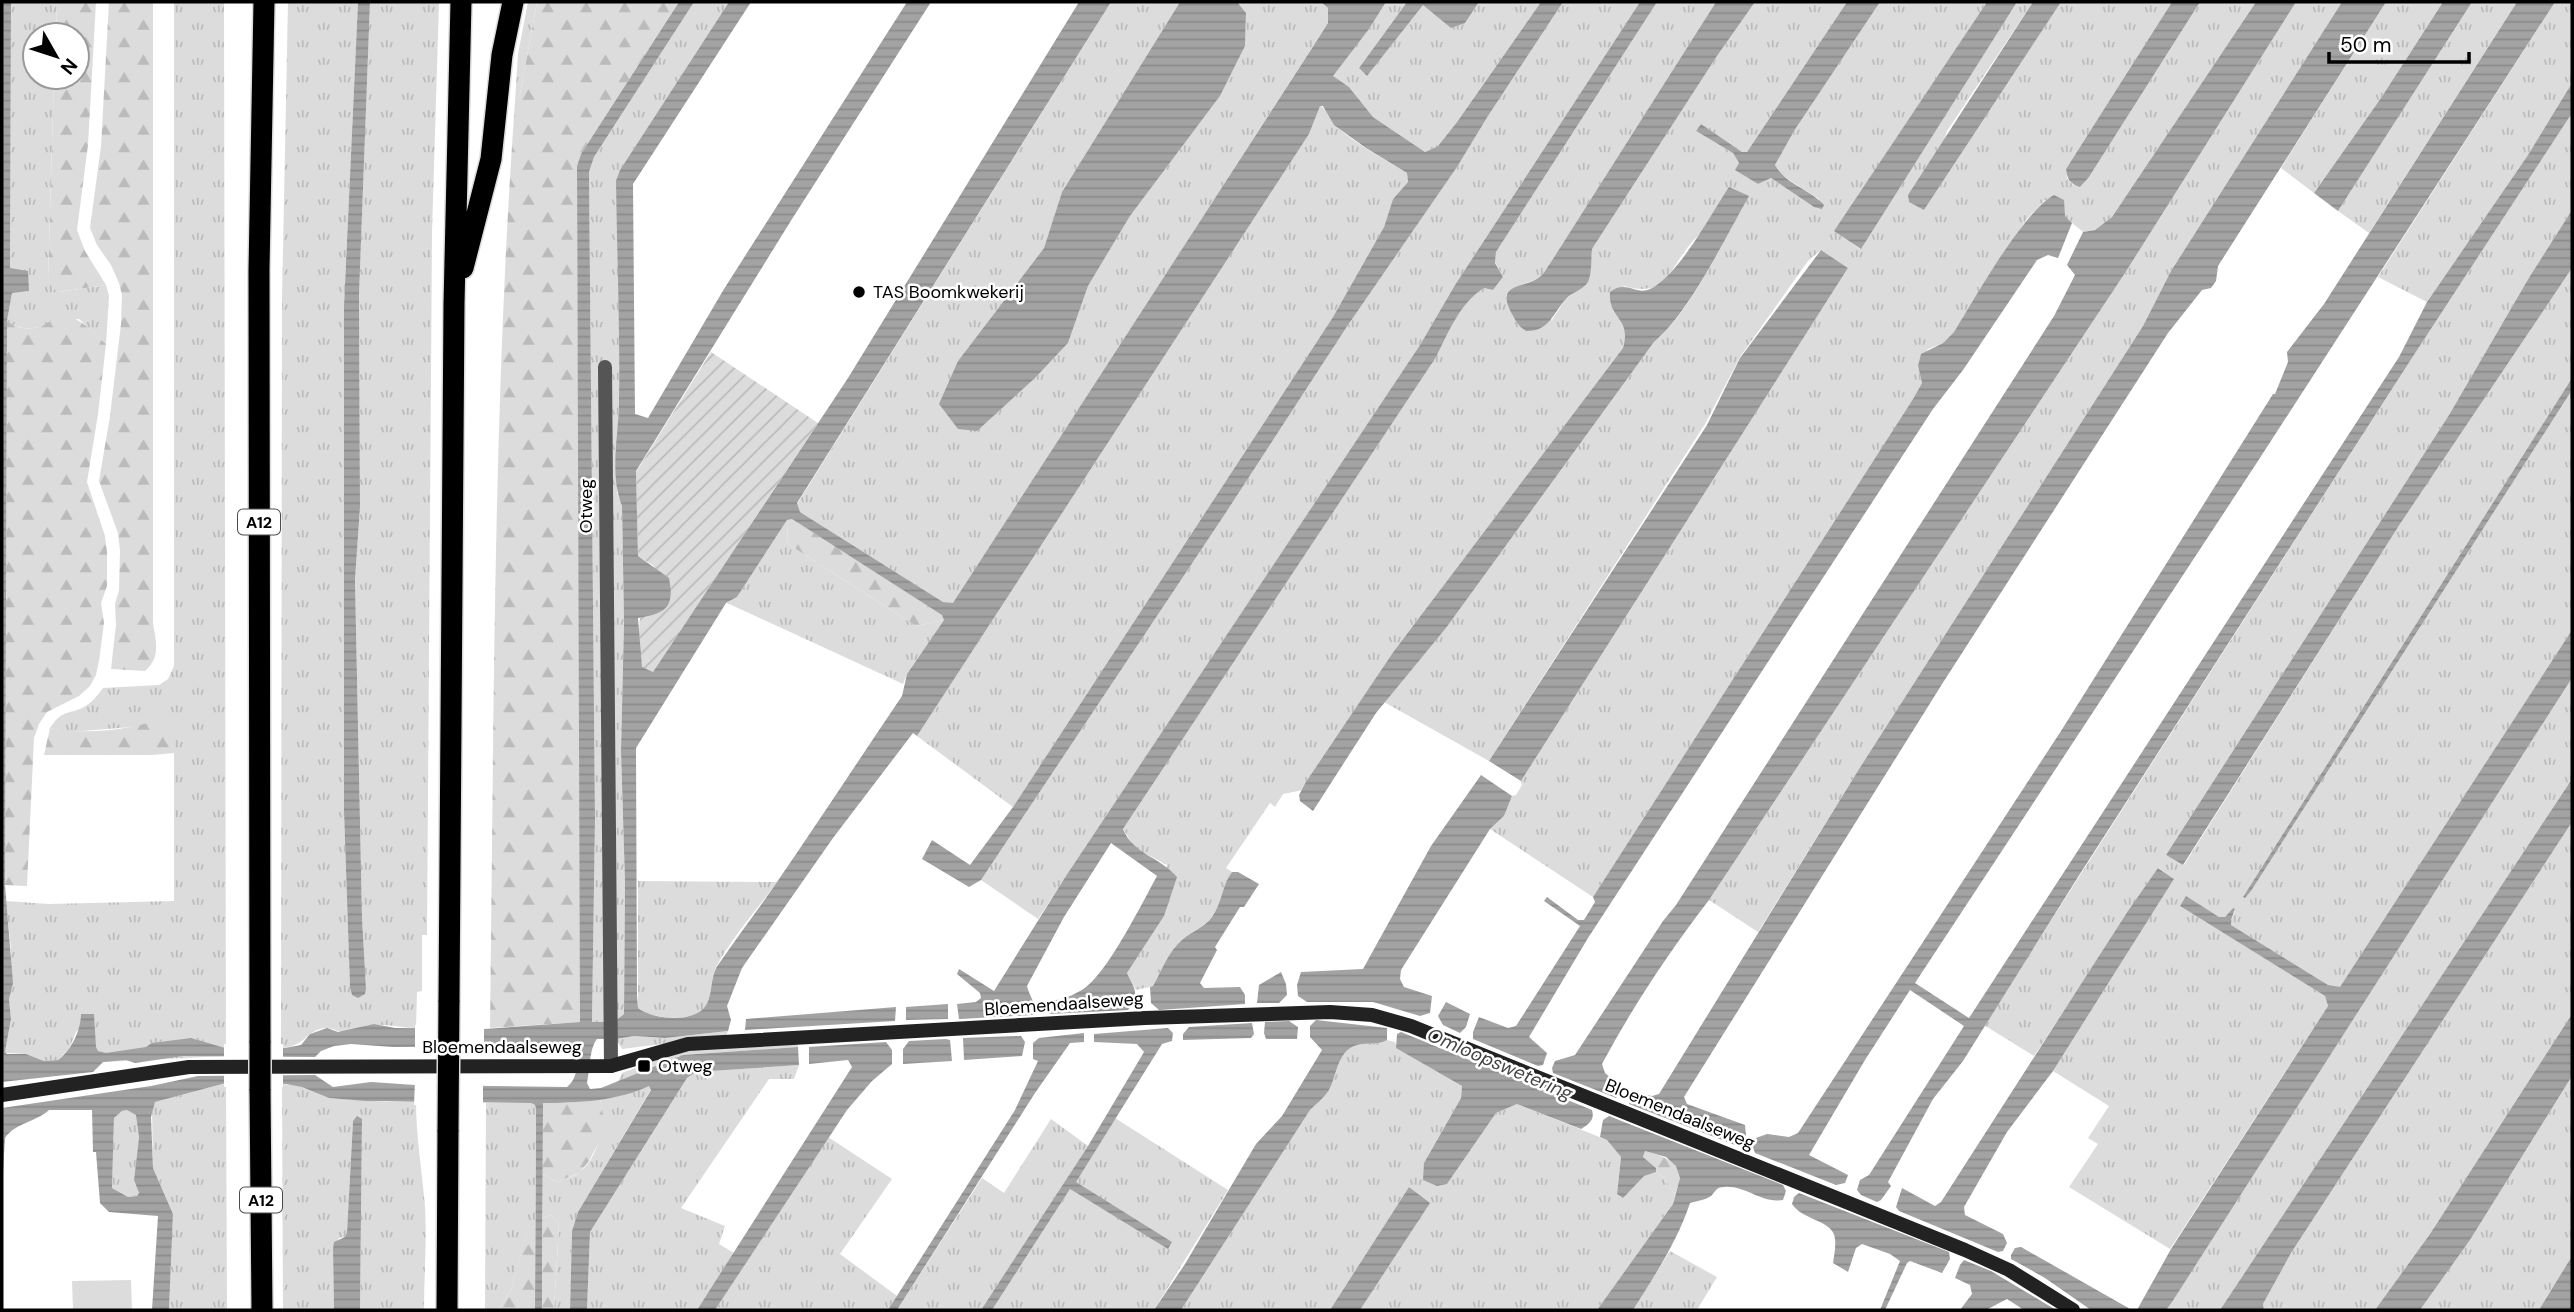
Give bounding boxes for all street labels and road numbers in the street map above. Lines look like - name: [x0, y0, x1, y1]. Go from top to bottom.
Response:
- street label: Otweg: [574, 479, 598, 533]
- road number: A12: [238, 509, 280, 534]
- street label: Bloemendaalseweg: [983, 986, 1145, 1022]
- street label: Bloemendaalseweg: [422, 1035, 582, 1059]
- street label: Bloemendaalseweg: [1601, 1073, 1759, 1155]
- road number: A12: [240, 1188, 282, 1212]

